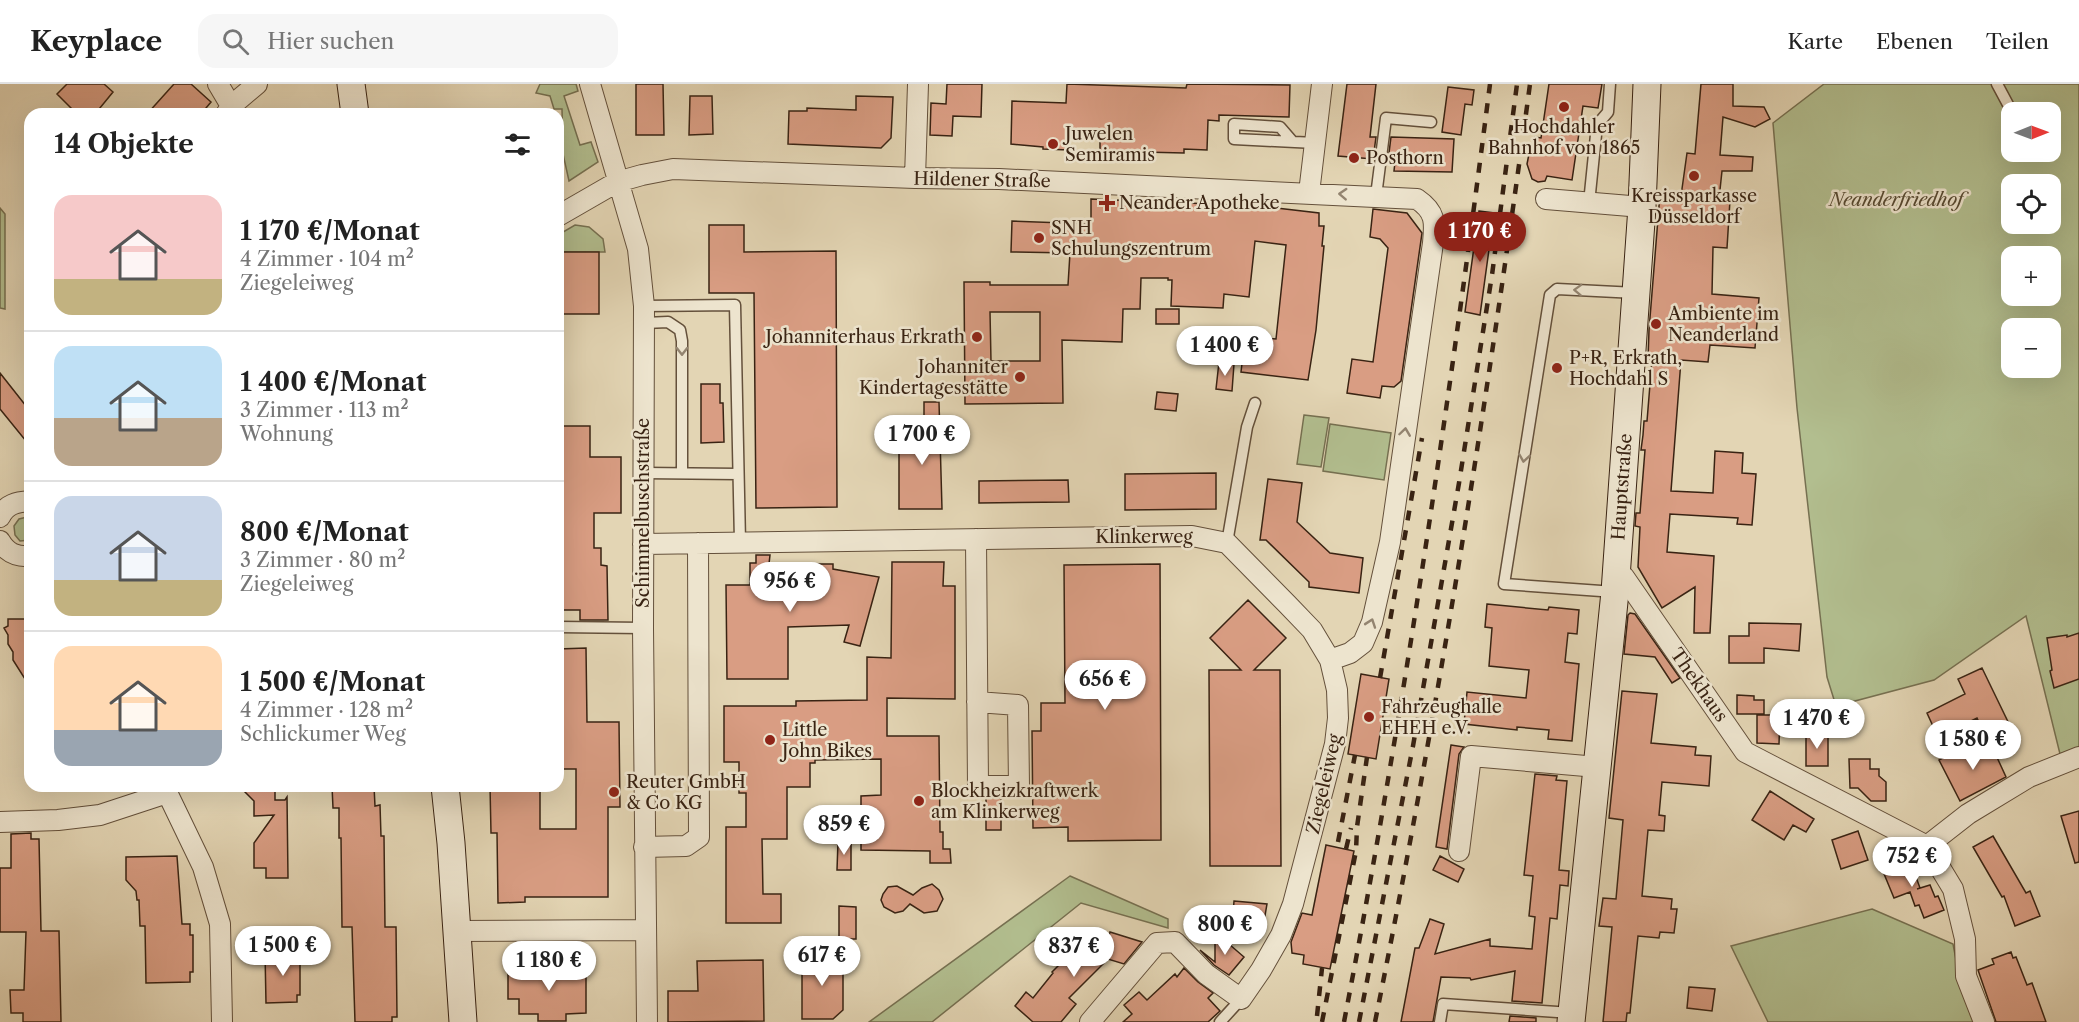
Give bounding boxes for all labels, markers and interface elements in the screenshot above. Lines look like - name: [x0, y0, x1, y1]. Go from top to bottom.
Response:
- search box: [198, 14, 618, 68]
- text: Keyplace: [30, 24, 162, 58]
- icon: search: [219, 25, 252, 58]
- text: Hier suchen: [267, 28, 394, 55]
- text: Karte: [1788, 29, 1843, 54]
- text: Ebenen: [1876, 29, 1953, 54]
- text: Teilen: [1986, 29, 2049, 54]
- marker: Hochdahler Bahnhof von 1865: [1557, 100, 1571, 114]
- north arrow: [2001, 102, 2061, 162]
- map controls: [2001, 102, 2061, 378]
- place label: Hochdahler Bahnhof von 1865: [1488, 116, 1640, 159]
- place label: Juwelen Semiramis: [1062, 123, 1155, 166]
- text: 14 Objekte: [54, 128, 194, 160]
- icon: filters: [501, 128, 534, 161]
- marker: Juwelen Semiramis: [1046, 137, 1060, 151]
- place label: Posthorn: [1366, 147, 1444, 169]
- marker: Posthorn: [1347, 151, 1361, 165]
- street label: Hildener Straße: [913, 168, 1051, 192]
- marker: Kreissparkasse Düsseldorf: [1687, 169, 1701, 183]
- button: locate: [2001, 174, 2061, 234]
- place label: Kreissparkasse Düsseldorf: [1631, 185, 1757, 228]
- one-way arrow: [1338, 188, 1347, 201]
- park label: Neanderfriedhof: [1827, 189, 1969, 211]
- place label: Neander Apotheke: [1119, 192, 1280, 214]
- marker: Neander Apotheke: [1100, 196, 1114, 210]
- pin: 1 170 €: [1425, 212, 1535, 263]
- text: 1 170 €/Monat: [240, 215, 420, 247]
- place label: SNH Schulungszentrum: [1051, 217, 1211, 260]
- icon: home: [102, 219, 174, 291]
- text: 1 170 €: [1448, 219, 1512, 243]
- marker: SNH Schulungszentrum: [1032, 231, 1046, 245]
- button: +: [2001, 246, 2061, 306]
- text: 4 Zimmer · 104 m²: [240, 247, 414, 271]
- text: Ziegeleiweg: [240, 271, 353, 295]
- one-way arrow: [1573, 284, 1582, 297]
- place label: Ambiente im Neanderland: [1667, 303, 1780, 346]
- marker: Ambiente im Neanderland: [1649, 317, 1663, 331]
- button: −: [2001, 318, 2061, 378]
- place label: Johanniterhaus Erkrath: [763, 326, 965, 348]
- pin: 1 400 €: [1170, 326, 1280, 377]
- marker: Johanniterhaus Erkrath: [970, 330, 984, 344]
- text: 1 400 €: [1190, 333, 1260, 357]
- one-way arrow: [676, 346, 688, 355]
- place label: P+R, Erkrath, Hochdahl S: [1569, 347, 1682, 390]
- place label: Johanniter Kindertagesstätte: [859, 356, 1008, 399]
- marker: P+R, Erkrath, Hochdahl S: [1550, 361, 1564, 375]
- text: 1 400 €/Monat: [240, 366, 426, 398]
- icon: home: [102, 370, 174, 442]
- marker: Johanniter Kindertagesstätte: [1013, 370, 1027, 384]
- text: 3 Zimmer · 113 m²: [240, 398, 409, 422]
- pin: 1 700 €: [867, 415, 977, 466]
- street label: Schimmelbuschstraße: [632, 418, 654, 608]
- text: Wohnung: [240, 422, 333, 446]
- text: 1 700 €: [888, 422, 956, 446]
- one-way arrow: [1399, 427, 1411, 436]
- street label: Hauptstraße: [1607, 433, 1637, 541]
- one-way arrow: [1518, 453, 1531, 463]
- text: 800 €/Monat: [240, 516, 409, 548]
- icon: home: [102, 520, 174, 592]
- street label: Klinkerweg: [1095, 526, 1193, 548]
- text: 3 Zimmer · 80 m²: [240, 548, 405, 572]
- pin: 956 €: [748, 562, 832, 613]
- text: 956 €: [764, 569, 816, 593]
- text: Ziegeleiweg: [240, 572, 353, 596]
- one-way arrow: [1363, 618, 1376, 629]
- street label: Thekhaus: [1666, 644, 1732, 726]
- pin: 656 €: [1063, 660, 1147, 711]
- text: 1 500 €/Monat: [240, 666, 425, 698]
- text: 656 €: [1079, 667, 1131, 691]
- icon: home: [102, 670, 174, 742]
- place label: Fahrzeughalle EHEH e.V.: [1381, 696, 1502, 739]
- text: 4 Zimmer · 128 m²: [240, 698, 413, 722]
- pin: 1 470 €: [1762, 699, 1872, 750]
- text: 1 470 €: [1784, 706, 1850, 730]
- marker: Fahrzeughalle EHEH e.V.: [1362, 710, 1376, 724]
- place label: Little John Bikes: [779, 719, 872, 762]
- pin: 1 580 €: [1918, 720, 2028, 771]
- text: Schlickumer Weg: [240, 722, 406, 746]
- text: 1 580 €: [1939, 727, 2007, 751]
- street label: Ziegeleiweg: [1302, 731, 1346, 836]
- marker: Little John Bikes: [763, 733, 777, 747]
- place label: Reuter GmbH & Co KG: [626, 771, 746, 814]
- place label: Blockheizkraftwerk am Klinkerweg: [931, 780, 1100, 823]
- marker: Reuter GmbH & Co KG: [607, 785, 621, 799]
- marker: Blockheizkraftwerk am Klinkerweg: [912, 794, 926, 808]
- pin: 859 €: [802, 805, 886, 856]
- text: 859 €: [817, 812, 871, 836]
- pin: 752 €: [1870, 837, 1954, 888]
- text: 752 €: [1887, 844, 1937, 868]
- pin: 800 €: [1183, 905, 1267, 956]
- text: 800 €: [1197, 912, 1253, 936]
- pin: 1 500 €: [228, 926, 338, 977]
- pin: 837 €: [1032, 927, 1116, 978]
- text: 1 500 €: [249, 933, 317, 957]
- text: 837 €: [1048, 934, 1100, 958]
- pin: 617 €: [780, 936, 864, 987]
- pin: 1 180 €: [494, 941, 604, 992]
- text: 617 €: [797, 943, 847, 967]
- text: 1 180 €: [516, 948, 582, 972]

